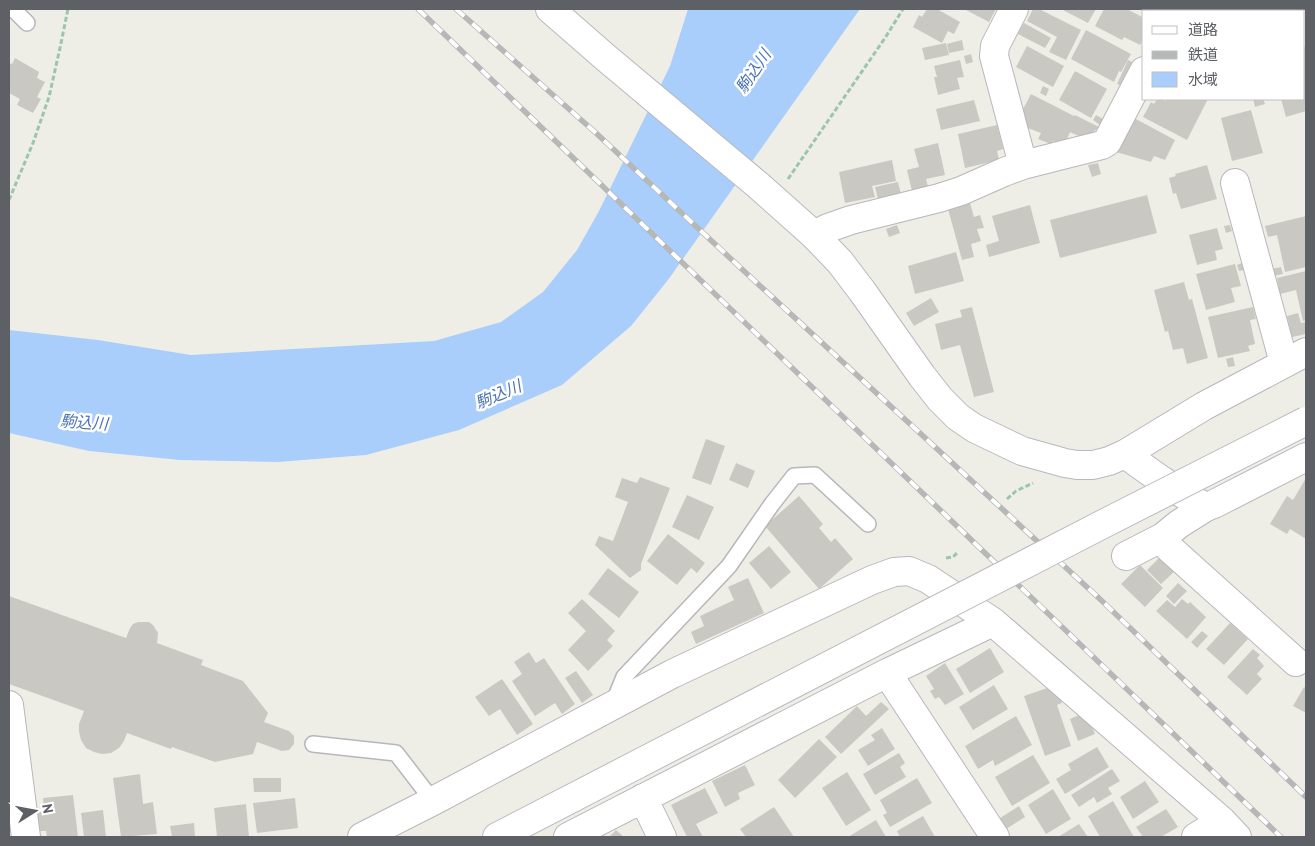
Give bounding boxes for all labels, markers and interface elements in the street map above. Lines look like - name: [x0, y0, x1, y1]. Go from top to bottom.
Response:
- legend: [1142, 10, 1305, 100]
- text: 道路: [1188, 20, 1218, 39]
- water label: 駒込川: [731, 44, 776, 96]
- text: 鉄道: [1188, 45, 1218, 64]
- text: 水域: [1188, 70, 1218, 89]
- water label: 駒込川: [472, 375, 526, 413]
- water label: 駒込川: [59, 410, 111, 434]
- north arrow: [10, 786, 60, 836]
- text: N: [38, 802, 57, 815]

